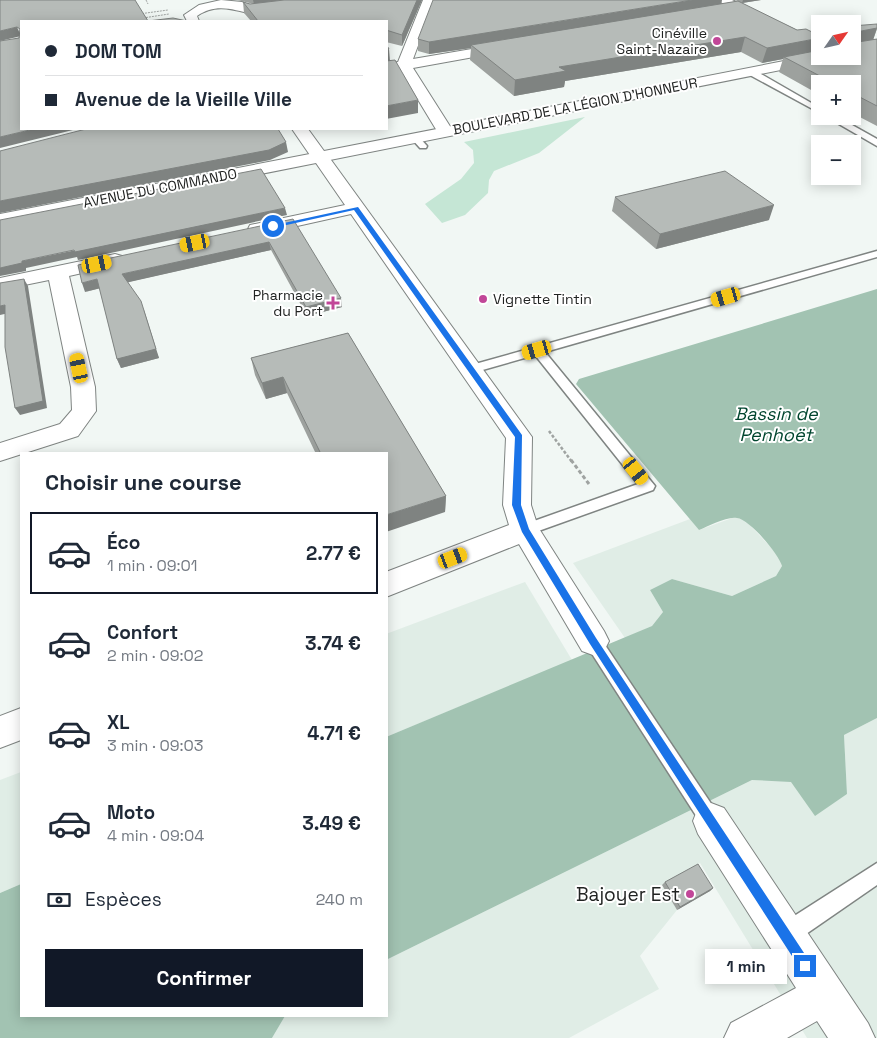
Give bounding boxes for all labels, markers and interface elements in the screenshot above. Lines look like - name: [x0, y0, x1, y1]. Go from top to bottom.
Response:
- north arrow: [811, 15, 861, 65]
- map controls: [811, 15, 861, 185]
- place label: Cinéville Saint-Nazaire: [617, 24, 707, 58]
- marker: Cinéville Saint-Nazaire: [711, 35, 723, 47]
- text: DOM TOM: [75, 39, 162, 64]
- street label: BOULEVARD DE LA LÉGION D'HONNEUR: [451, 73, 699, 139]
- button: +: [811, 75, 861, 125]
- text: Avenue de la Vieille Ville: [75, 87, 292, 112]
- button: −: [811, 135, 861, 185]
- street label: AVENUE DU COMMANDO: [82, 164, 238, 212]
- route start: [262, 215, 284, 237]
- car: [178, 233, 211, 253]
- car: [80, 254, 113, 274]
- place label: Pharmacie du Port: [253, 286, 323, 320]
- car: [709, 286, 742, 308]
- place label: Vignette Tintin: [493, 290, 592, 308]
- marker: Vignette Tintin: [477, 293, 489, 305]
- marker: Pharmacie du Port: [327, 297, 339, 309]
- car: [520, 339, 553, 361]
- car: [68, 352, 89, 384]
- water label: Bassin de Penhoët: [734, 402, 819, 446]
- car: [620, 455, 651, 487]
- text: Choisir une course: [45, 468, 242, 496]
- text: Éco: [107, 530, 140, 555]
- icon: car: [47, 531, 92, 576]
- text: 2.77 €: [306, 541, 361, 566]
- car: [436, 546, 469, 570]
- text: 1 min · 09:01: [107, 555, 198, 576]
- text: Confort: [107, 620, 178, 645]
- icon: car: [47, 621, 92, 666]
- text: 3.74 €: [305, 631, 361, 656]
- text: 2 min · 09:02: [107, 645, 203, 666]
- text: XL: [107, 710, 130, 735]
- icon: car: [47, 711, 92, 756]
- text: 4.71 €: [307, 721, 361, 746]
- text: 3 min · 09:03: [107, 735, 204, 756]
- text: Moto: [107, 800, 155, 825]
- icon: car: [47, 801, 92, 846]
- text: 3.49 €: [302, 811, 361, 836]
- text: 4 min · 09:04: [107, 825, 204, 846]
- place label: Bajoyer Est: [576, 882, 680, 907]
- icon: cash: [45, 886, 73, 914]
- text: Espèces: [85, 887, 162, 912]
- marker: Bajoyer Est: [684, 888, 696, 900]
- text: 240 m: [316, 889, 363, 910]
- callout: 1 min: [705, 948, 788, 984]
- button: Confirmer: [45, 949, 363, 1007]
- route end: [794, 955, 816, 977]
- text: 1 min: [726, 956, 766, 977]

